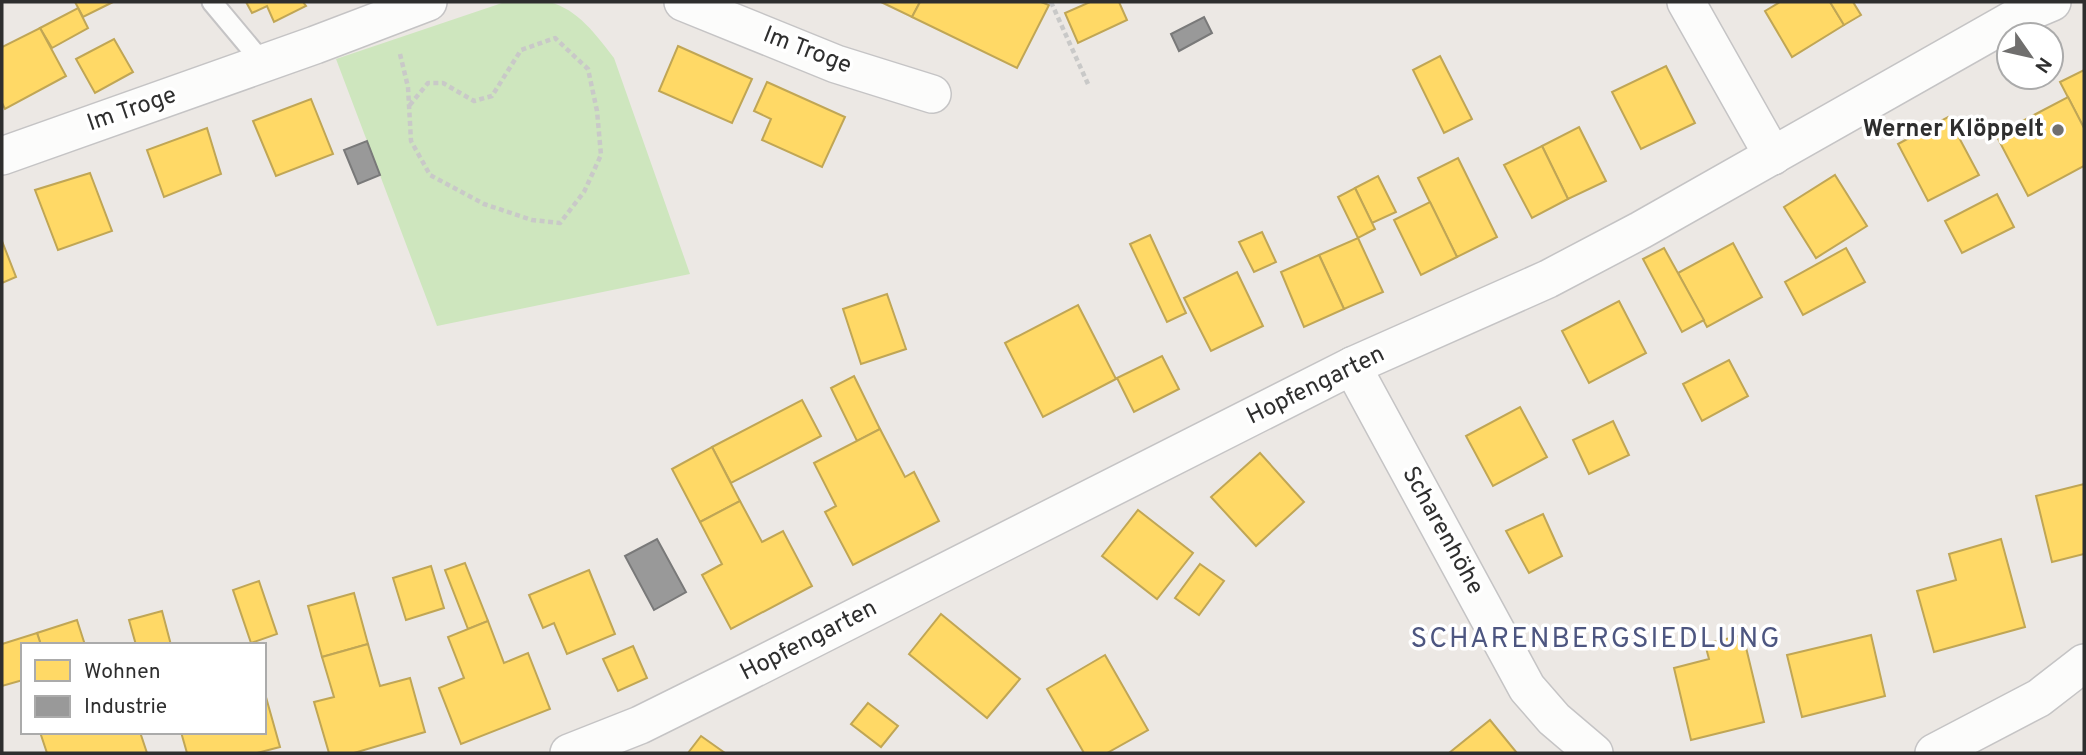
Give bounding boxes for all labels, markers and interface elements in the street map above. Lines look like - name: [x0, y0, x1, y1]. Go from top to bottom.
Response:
- street label: Im Troge: [758, 20, 856, 82]
- north arrow: [1995, 21, 2065, 91]
- text: N: [2029, 52, 2056, 77]
- street label: Im Troge: [83, 81, 181, 139]
- place label: Werner Klöppelt: [1863, 115, 2044, 145]
- marker: Werner Klöppelt: [2050, 122, 2066, 138]
- street label: Hopfengarten: [1242, 340, 1390, 432]
- street label: Scharenhöhe: [1394, 462, 1490, 600]
- street label: Hopfengarten: [735, 594, 883, 688]
- district label: SCHARENBERGSIEDLUNG: [1410, 622, 1782, 658]
- legend: [21, 643, 266, 734]
- text: Wohnen: [84, 659, 161, 686]
- text: Industrie: [84, 694, 167, 721]

